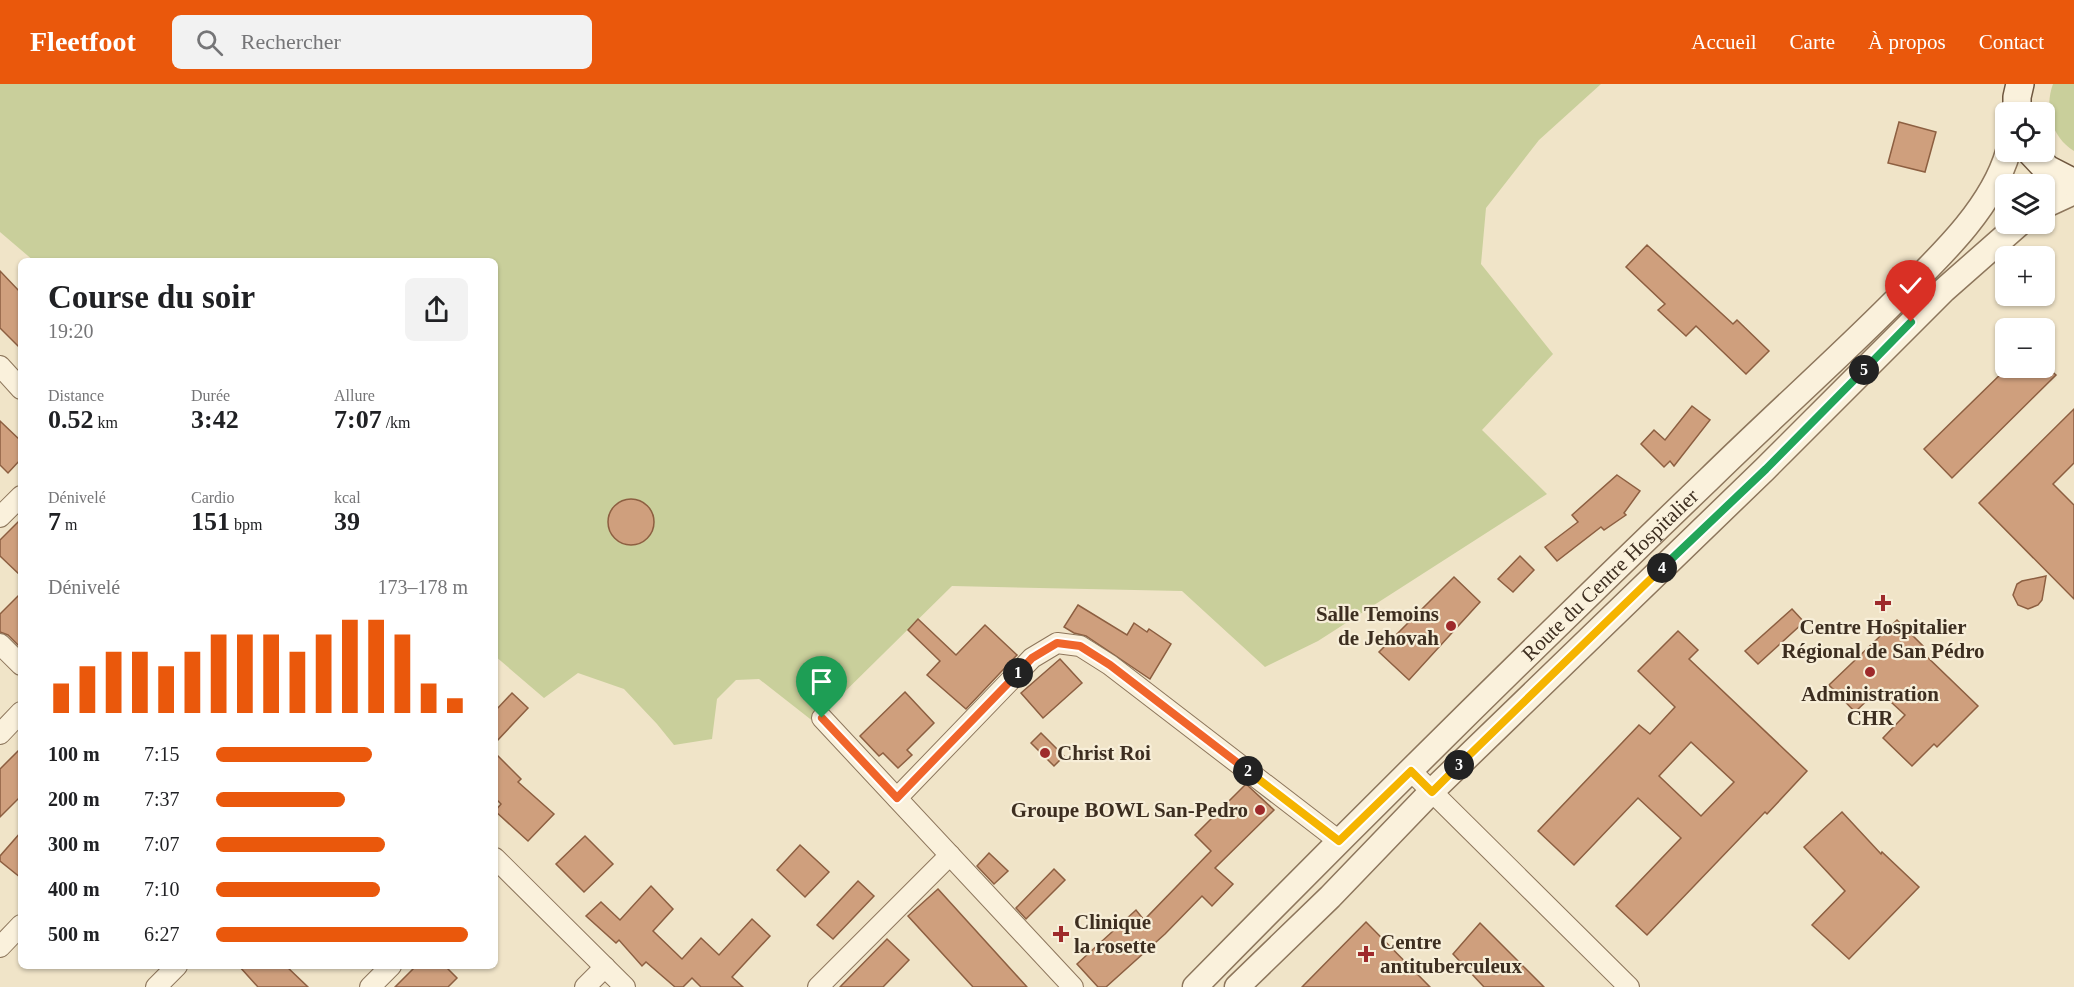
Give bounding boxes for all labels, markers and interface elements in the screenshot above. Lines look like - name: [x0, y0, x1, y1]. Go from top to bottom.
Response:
- search box: [172, 15, 592, 69]
- text: Fleetfoot: [30, 26, 136, 57]
- icon: search: [193, 26, 226, 59]
- text: Rechercher: [241, 29, 341, 54]
- text: Accueil: [1691, 30, 1757, 54]
- text: Carte: [1790, 30, 1835, 54]
- text: À propos: [1868, 30, 1946, 54]
- text: Contact: [1979, 30, 2044, 54]
- map controls: [1995, 102, 2055, 378]
- button: locate: [1995, 102, 2055, 162]
- button: layers: [1995, 174, 2055, 234]
- button: +: [1995, 246, 2055, 306]
- pin: [1885, 260, 1936, 322]
- icon: check: [1894, 269, 1927, 302]
- button: share: [405, 278, 468, 341]
- text: Course du soir: [48, 279, 255, 315]
- button: −: [1995, 318, 2055, 378]
- text: 19:20: [48, 320, 94, 342]
- pin: 5: [1849, 355, 1879, 385]
- text: 5: [1860, 361, 1868, 378]
- text: Distance: [48, 387, 104, 404]
- text: Durée: [191, 387, 230, 404]
- text: Allure: [334, 387, 375, 404]
- text: 0.52: [48, 405, 94, 434]
- text: 3:42: [191, 405, 239, 434]
- text: 7:07: [334, 405, 382, 434]
- text: km: [94, 414, 118, 431]
- text: /km: [382, 414, 411, 431]
- street label: Route du Centre Hospitalier: [1517, 484, 1703, 666]
- text: Dénivelé: [48, 489, 106, 506]
- text: Cardio: [191, 489, 235, 506]
- text: kcal: [334, 489, 361, 506]
- text: 7: [48, 507, 61, 536]
- text: 151: [191, 507, 230, 536]
- text: 39: [334, 507, 360, 536]
- text: m: [61, 516, 77, 533]
- text: bpm: [230, 516, 262, 533]
- pin: 4: [1647, 553, 1677, 583]
- text: 4: [1658, 559, 1666, 576]
- text: Dénivelé: [48, 576, 120, 598]
- text: 173–178 m: [377, 576, 468, 598]
- marker: Centre Hospitalier Régional de San Pédro: [1874, 594, 1892, 612]
- place label: Salle Temoins de Jehovah: [1316, 602, 1439, 650]
- place label: Centre Hospitalier Régional de San Pédro: [1781, 615, 1985, 663]
- marker: Salle Temoins de Jehovah: [1444, 619, 1458, 633]
- pin: [796, 656, 847, 718]
- pin: 1: [1003, 658, 1033, 688]
- text: 1: [1014, 664, 1022, 681]
- icon: arrive: [805, 665, 838, 698]
- marker: Administration CHR: [1863, 665, 1877, 679]
- place label: Administration CHR: [1801, 682, 1939, 730]
- place label: Christ Roi: [1057, 741, 1151, 765]
- text: 100 m: [48, 743, 100, 765]
- text: 7:15: [144, 743, 180, 765]
- marker: Christ Roi: [1038, 746, 1052, 760]
- pin: 3: [1444, 750, 1474, 780]
- pin: 2: [1233, 756, 1263, 786]
- text: 3: [1455, 756, 1463, 773]
- text: 2: [1244, 762, 1252, 779]
- text: 200 m: [48, 788, 100, 810]
- text: 7:37: [144, 788, 180, 810]
- place label: Groupe BOWL San-Pedro: [1011, 798, 1248, 822]
- marker: Groupe BOWL San-Pedro: [1253, 803, 1267, 817]
- text: 300 m: [48, 833, 100, 855]
- text: 7:07: [144, 833, 180, 855]
- text: 400 m: [48, 878, 100, 900]
- text: 7:10: [144, 878, 180, 900]
- place label: Clinique la rosette: [1074, 910, 1156, 958]
- text: 500 m: [48, 923, 100, 945]
- text: 6:27: [144, 923, 180, 945]
- marker: Clinique la rosette: [1052, 925, 1070, 943]
- place label: Centre antituberculeux: [1380, 930, 1522, 978]
- marker: Centre antituberculeux: [1357, 945, 1375, 963]

